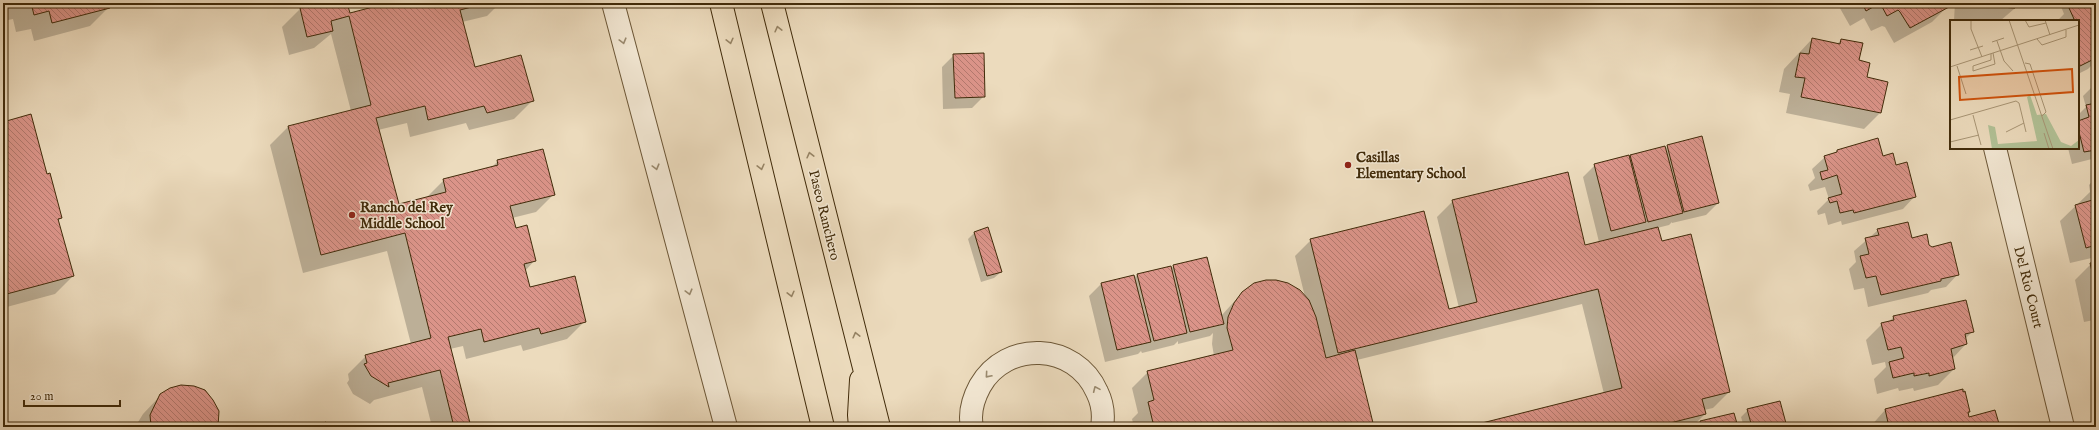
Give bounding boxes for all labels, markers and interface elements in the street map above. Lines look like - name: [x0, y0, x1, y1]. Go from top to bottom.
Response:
- inset map: [1950, 20, 2079, 149]
- one-way arrow: [774, 25, 783, 32]
- one-way arrow: [618, 37, 627, 44]
- one-way arrow: [726, 38, 734, 44]
- place label: Casillas Elementary School: [1356, 149, 1467, 183]
- one-way arrow: [806, 151, 815, 158]
- marker: Casillas Elementary School: [1343, 160, 1353, 170]
- one-way arrow: [651, 163, 660, 170]
- one-way arrow: [756, 164, 764, 170]
- street label: Paseo Ranchero: [804, 168, 844, 263]
- place label: Rancho del Rey Middle School: [360, 199, 454, 233]
- marker: Rancho del Rey Middle School: [347, 210, 357, 220]
- street label: Del Rio Court: [2009, 244, 2047, 330]
- one-way arrow: [684, 289, 693, 296]
- one-way arrow: [786, 290, 795, 297]
- one-way arrow: [852, 332, 861, 339]
- one-way arrow: [985, 371, 992, 378]
- scale bar: [24, 382, 120, 408]
- one-way arrow: [1093, 386, 1101, 394]
- text: 20 m: [30, 389, 53, 404]

